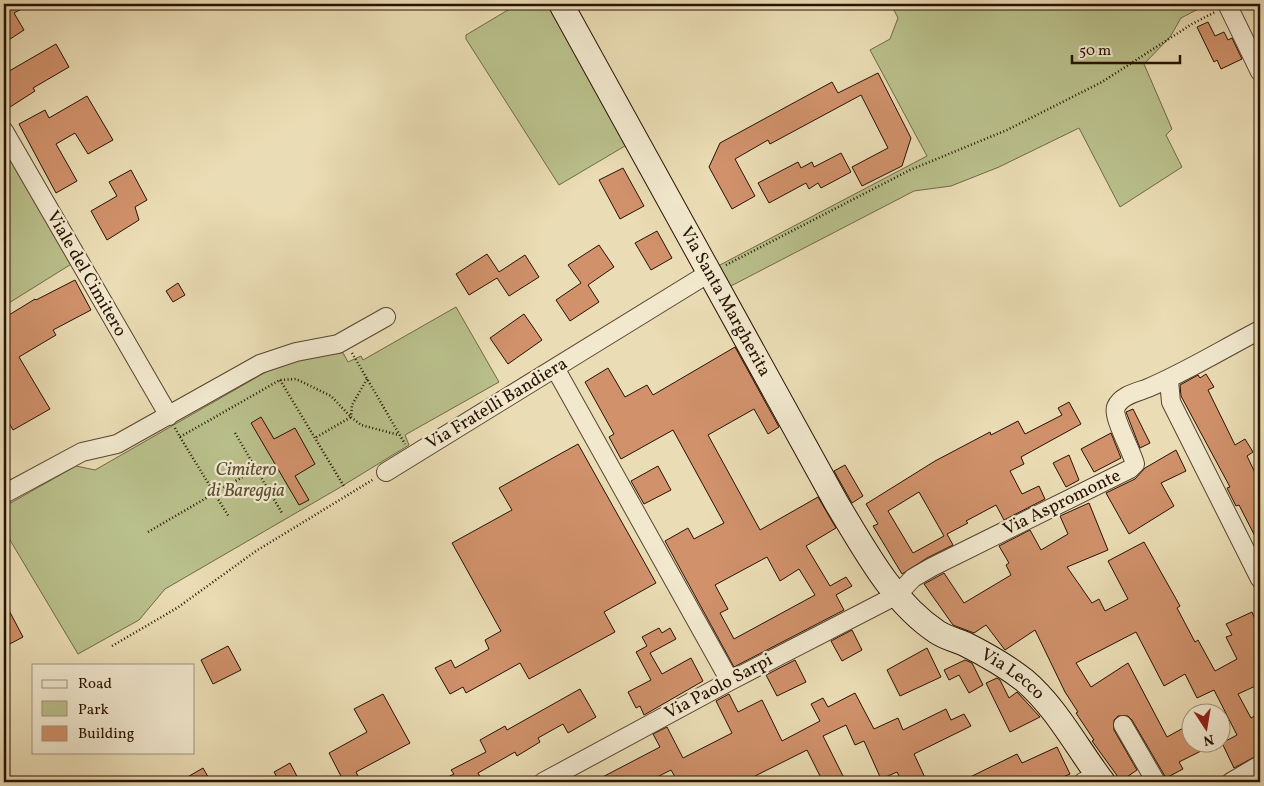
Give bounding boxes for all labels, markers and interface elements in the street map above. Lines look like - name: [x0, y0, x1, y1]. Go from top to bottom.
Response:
- scale bar: [1072, 32, 1179, 64]
- text: 50 m: [1079, 41, 1111, 62]
- street label: Viale del Cimitero: [40, 207, 132, 341]
- street label: Via Santa Margherita: [674, 222, 777, 381]
- street label: Via Fratelli Bandiera: [421, 352, 573, 456]
- park label: Cimitero di Bareggia: [207, 458, 285, 504]
- street label: Via Aspromonte: [999, 464, 1125, 542]
- street label: Via Lecco: [976, 642, 1050, 705]
- street label: Via Paolo Sarpi: [661, 648, 777, 726]
- legend: [32, 664, 195, 754]
- text: Road: [78, 674, 112, 695]
- text: Park: [78, 700, 109, 721]
- north arrow: [1182, 704, 1232, 754]
- text: Building: [78, 724, 135, 745]
- text: N: [1201, 729, 1215, 750]

